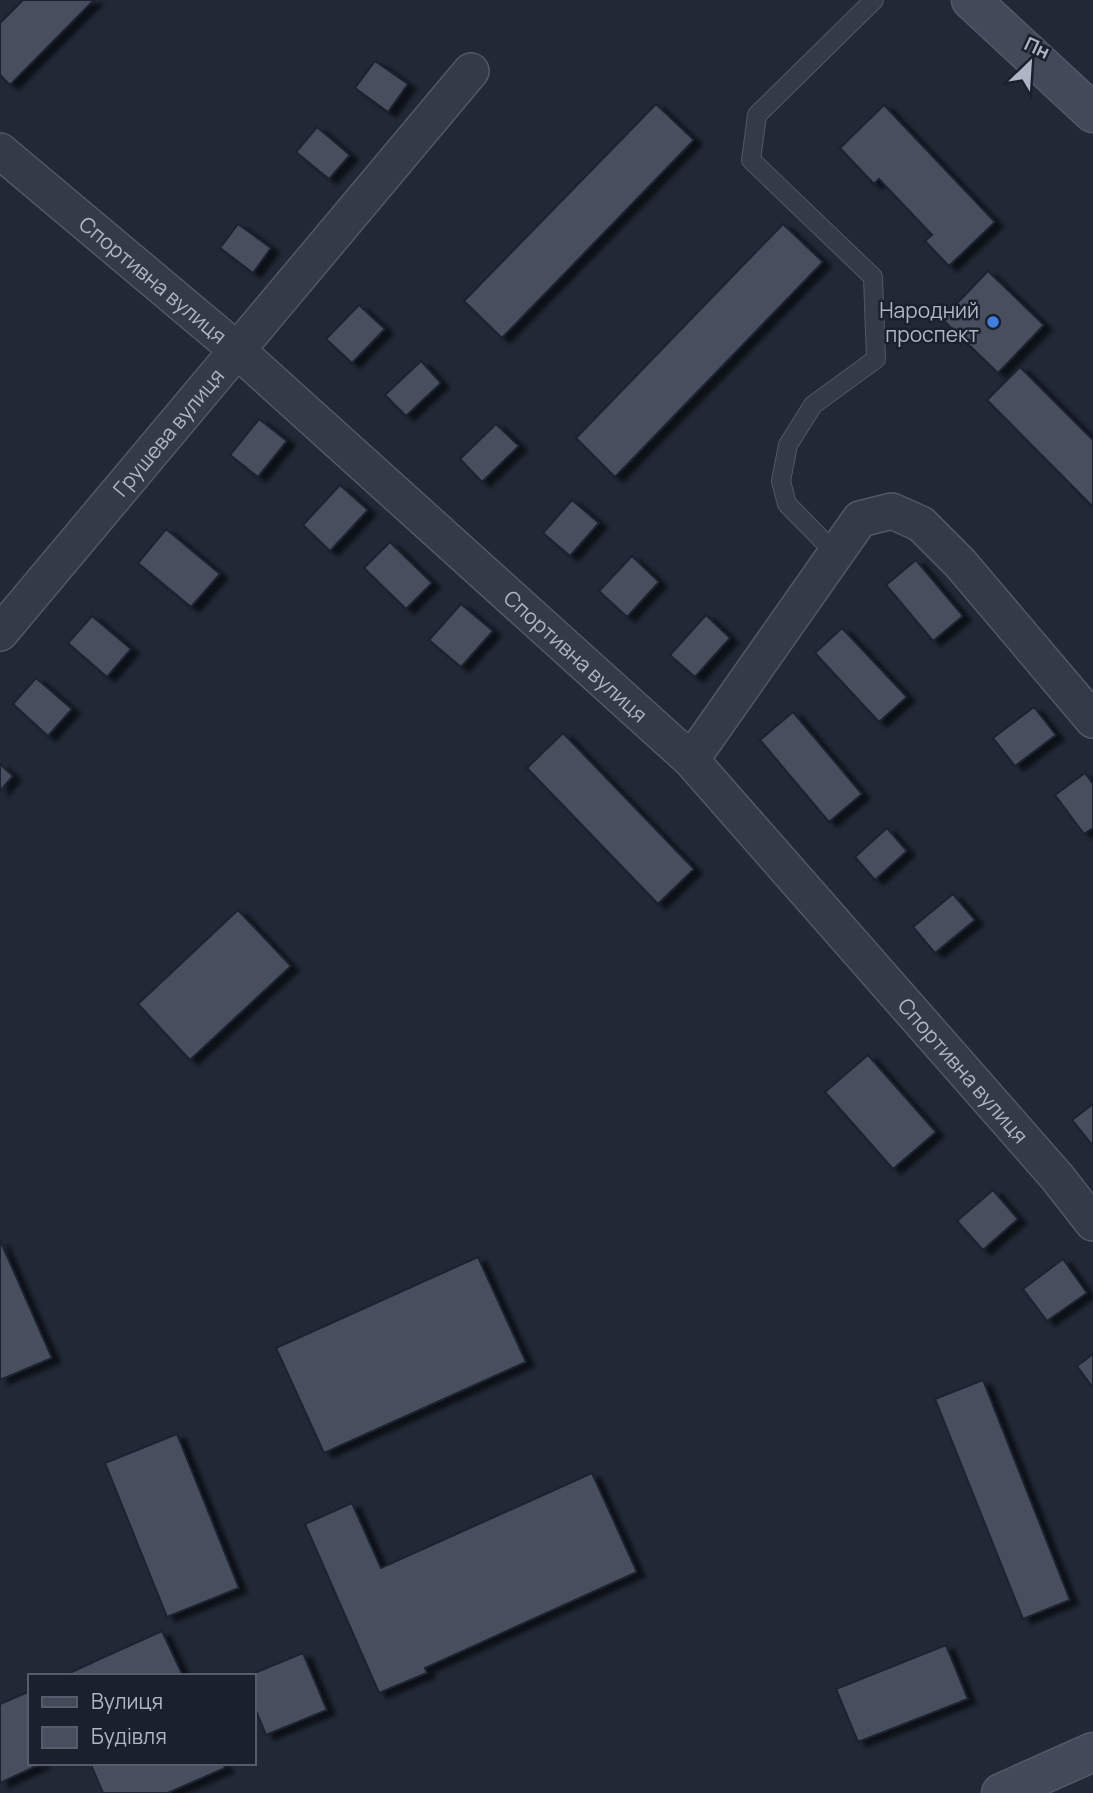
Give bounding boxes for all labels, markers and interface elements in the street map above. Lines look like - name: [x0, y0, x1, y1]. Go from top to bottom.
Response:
- north arrow: [995, 28, 1065, 98]
- text: Пн: [1020, 30, 1054, 65]
- street label: Спортивна вулиця: [74, 210, 233, 350]
- place label: Народний проспект: [879, 296, 979, 348]
- marker: Народний проспект: [985, 314, 1001, 330]
- street label: Грушева вулиця: [106, 362, 230, 502]
- street label: Спортивна вулиця: [498, 584, 654, 728]
- street label: Спортивна вулиця: [892, 992, 1035, 1149]
- legend: [28, 1674, 256, 1765]
- text: Вулиця: [91, 1687, 163, 1715]
- text: Будівля: [91, 1722, 167, 1750]

